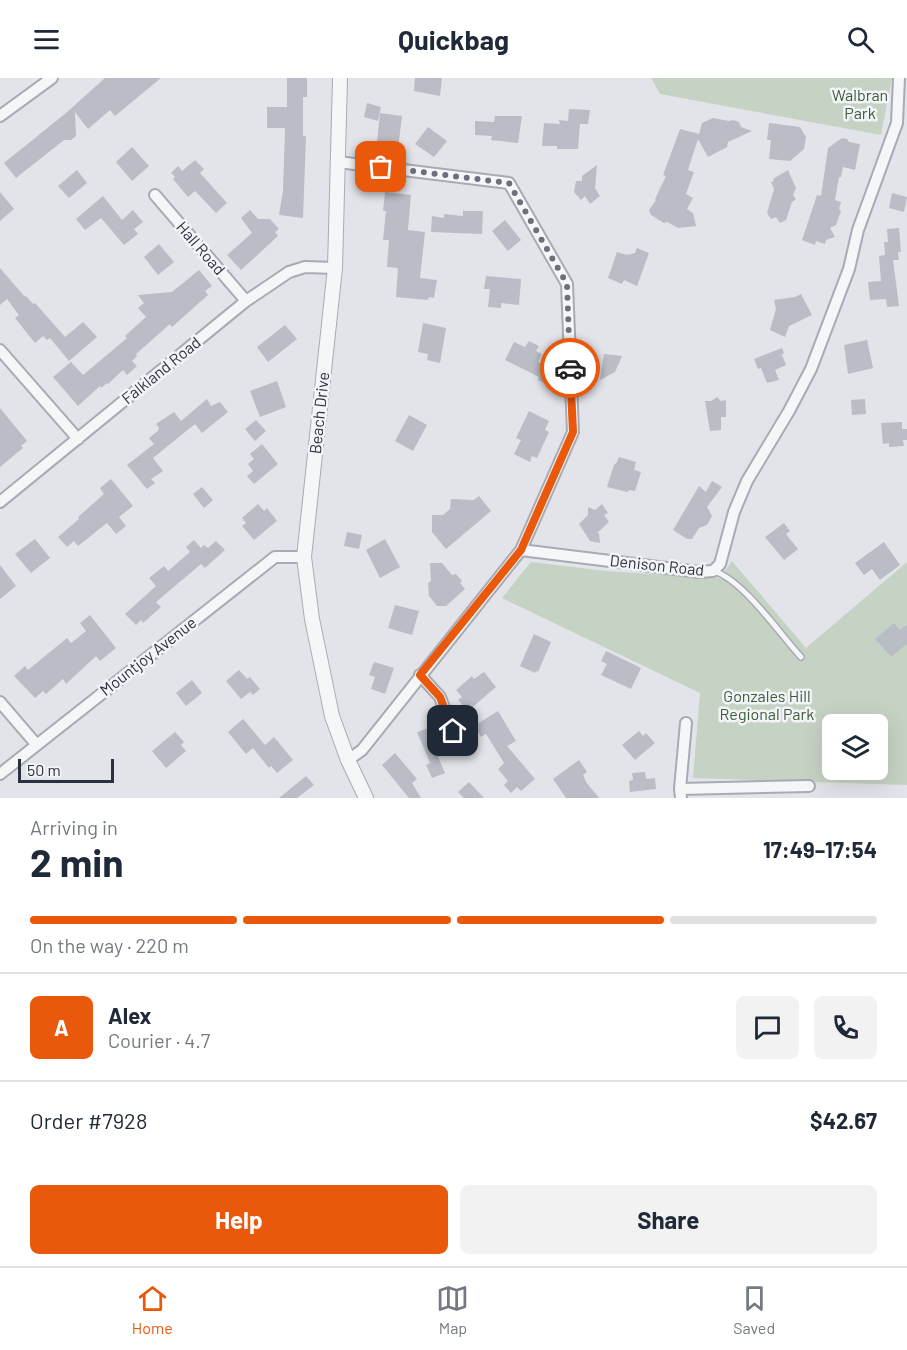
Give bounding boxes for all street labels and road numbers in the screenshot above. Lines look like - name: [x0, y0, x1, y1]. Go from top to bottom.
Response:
- street label: Hall Road: [173, 217, 230, 278]
- street label: Falkland Road: [117, 332, 204, 407]
- street label: Beach Drive: [305, 371, 332, 455]
- street label: Denison Road: [609, 550, 705, 579]
- street label: Mountjoy Avenue: [96, 612, 200, 699]

